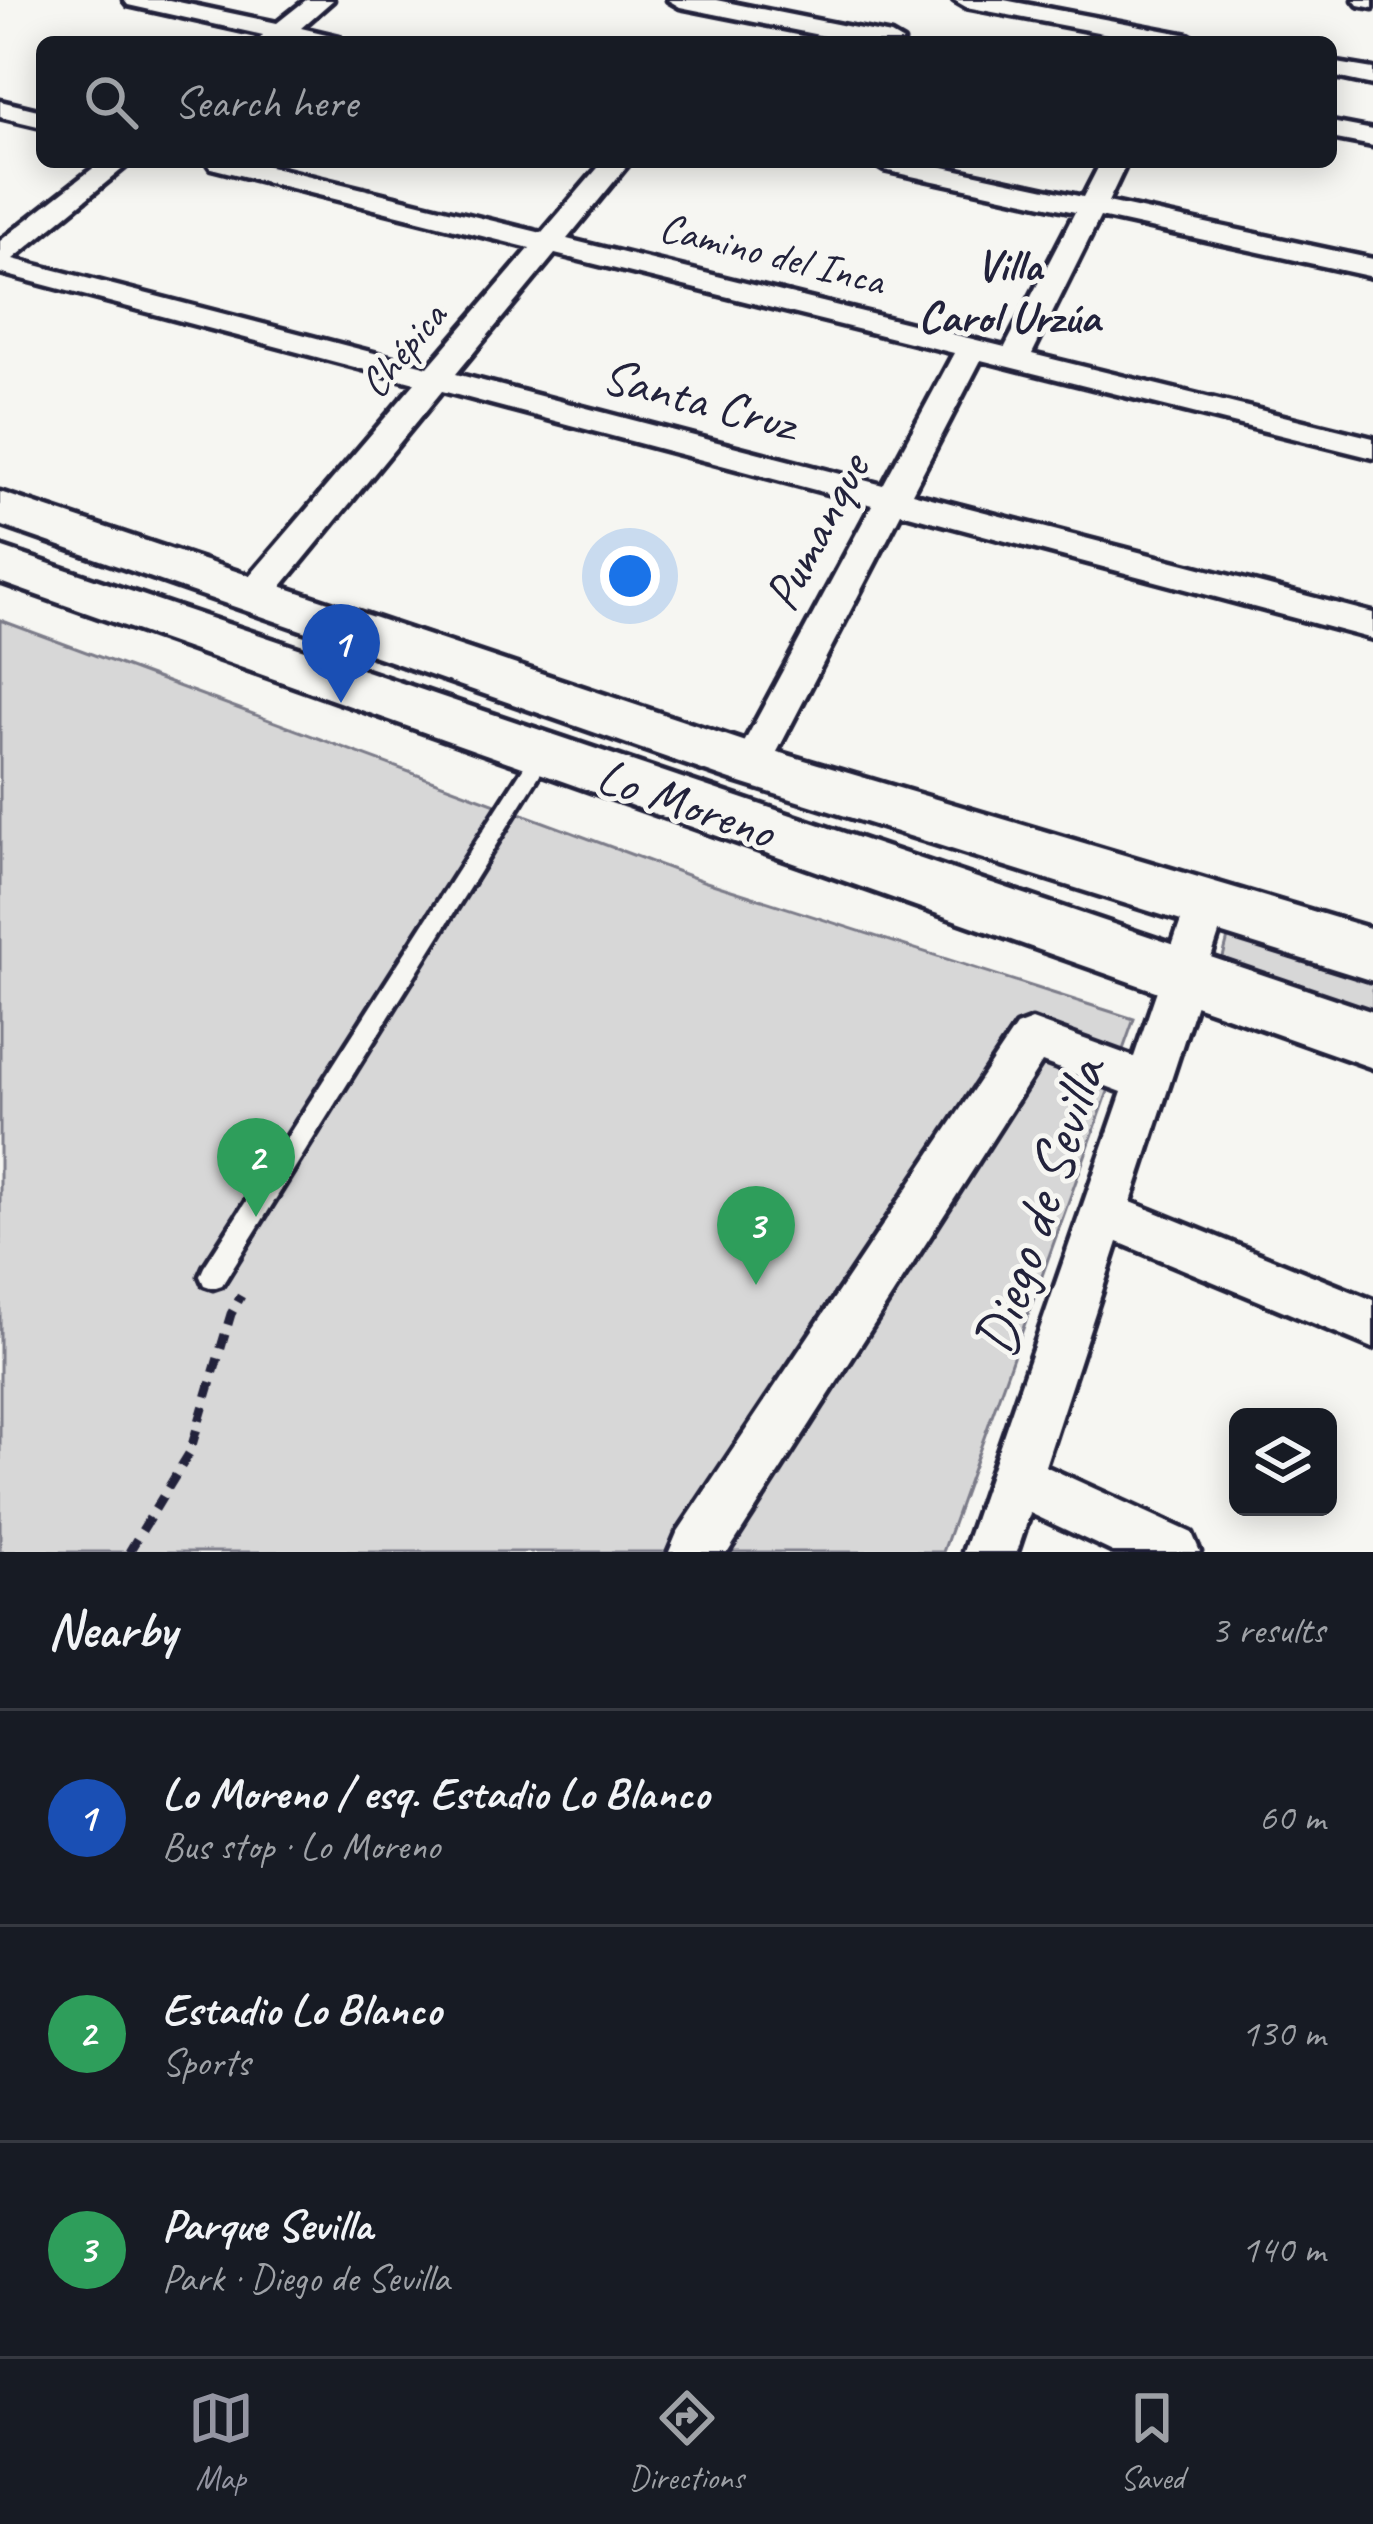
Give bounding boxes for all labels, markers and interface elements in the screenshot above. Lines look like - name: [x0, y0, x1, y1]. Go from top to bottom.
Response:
- search box: [36, 36, 1337, 168]
- icon: search: [78, 69, 144, 135]
- text: Search here: [174, 74, 357, 131]
- street label: Camino del Inca: [654, 201, 893, 308]
- district label: Villa Carol Urzúa: [918, 237, 1104, 346]
- street label: Chépica: [348, 289, 460, 409]
- street label: Santa Cruz: [596, 343, 807, 457]
- street label: Pumanque: [748, 440, 885, 621]
- your location: [600, 546, 660, 606]
- pin: 1: [302, 604, 380, 703]
- street label: Lo Moreno: [589, 743, 786, 864]
- street label: Diego de Sevilla: [955, 1046, 1124, 1365]
- pin: 2: [217, 1118, 295, 1217]
- pin: 3: [717, 1186, 795, 1285]
- map controls: [1229, 1408, 1337, 1516]
- button: layers: [1229, 1408, 1337, 1516]
- text: Nearby: [48, 1598, 176, 1662]
- text: 3 results: [1211, 1606, 1325, 1655]
- text: Lo Moreno / esq. Estadio Lo Blanco: [162, 1765, 709, 1822]
- text: 1: [78, 1793, 96, 1842]
- text: 60 m: [1259, 1793, 1325, 1842]
- text: Bus stop · Lo Moreno: [162, 1822, 440, 1871]
- text: Estadio Lo Blanco: [162, 1981, 441, 2038]
- text: 2: [78, 2009, 96, 2058]
- text: 130 m: [1241, 2009, 1325, 2058]
- text: Sports: [162, 2038, 250, 2087]
- text: Parque Sevilla: [162, 2197, 372, 2254]
- text: 3: [78, 2225, 96, 2274]
- text: 140 m: [1241, 2225, 1325, 2274]
- text: Park · Diego de Sevilla: [162, 2254, 450, 2303]
- tab: Map: [188, 2385, 254, 2499]
- tab: Directions: [629, 2385, 744, 2499]
- tab: Saved: [1119, 2385, 1185, 2499]

